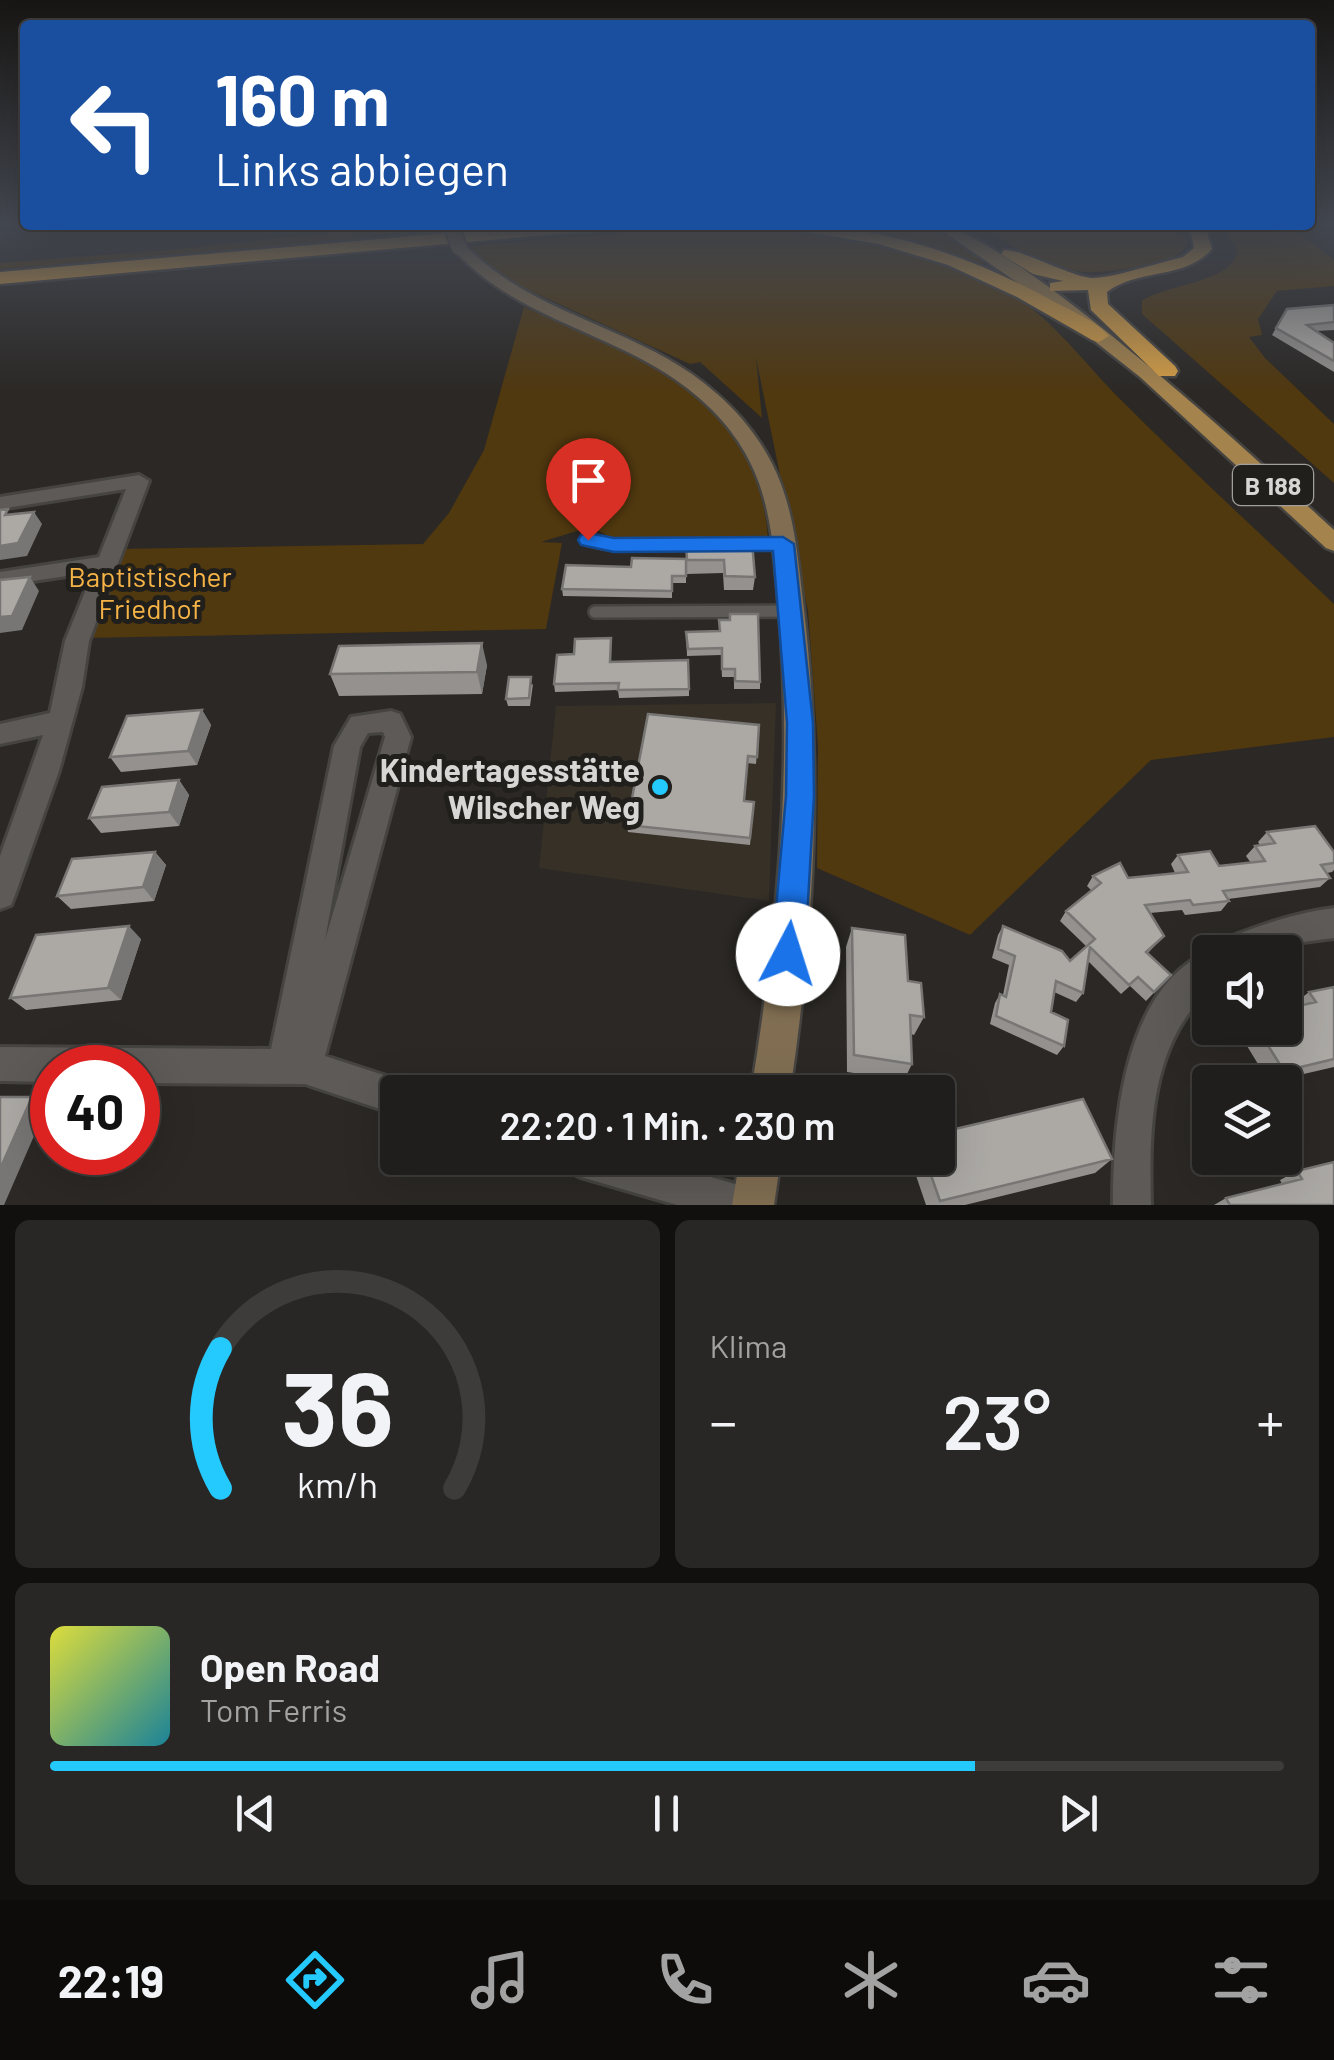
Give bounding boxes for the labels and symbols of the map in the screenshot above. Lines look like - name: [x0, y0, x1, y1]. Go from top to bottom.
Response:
- pin: [546, 438, 631, 541]
- road number: B 188: [1233, 465, 1313, 505]
- park label: Baptistischer Friedhof: [68, 559, 232, 625]
- place label: Kindertagesstätte Wilscher Weg: [380, 750, 640, 825]
- marker: Kindertagesstätte Wilscher Weg: [649, 776, 671, 798]
- position arrow: [736, 902, 840, 1006]
- speed limit sign: 40: [30, 1045, 160, 1175]

